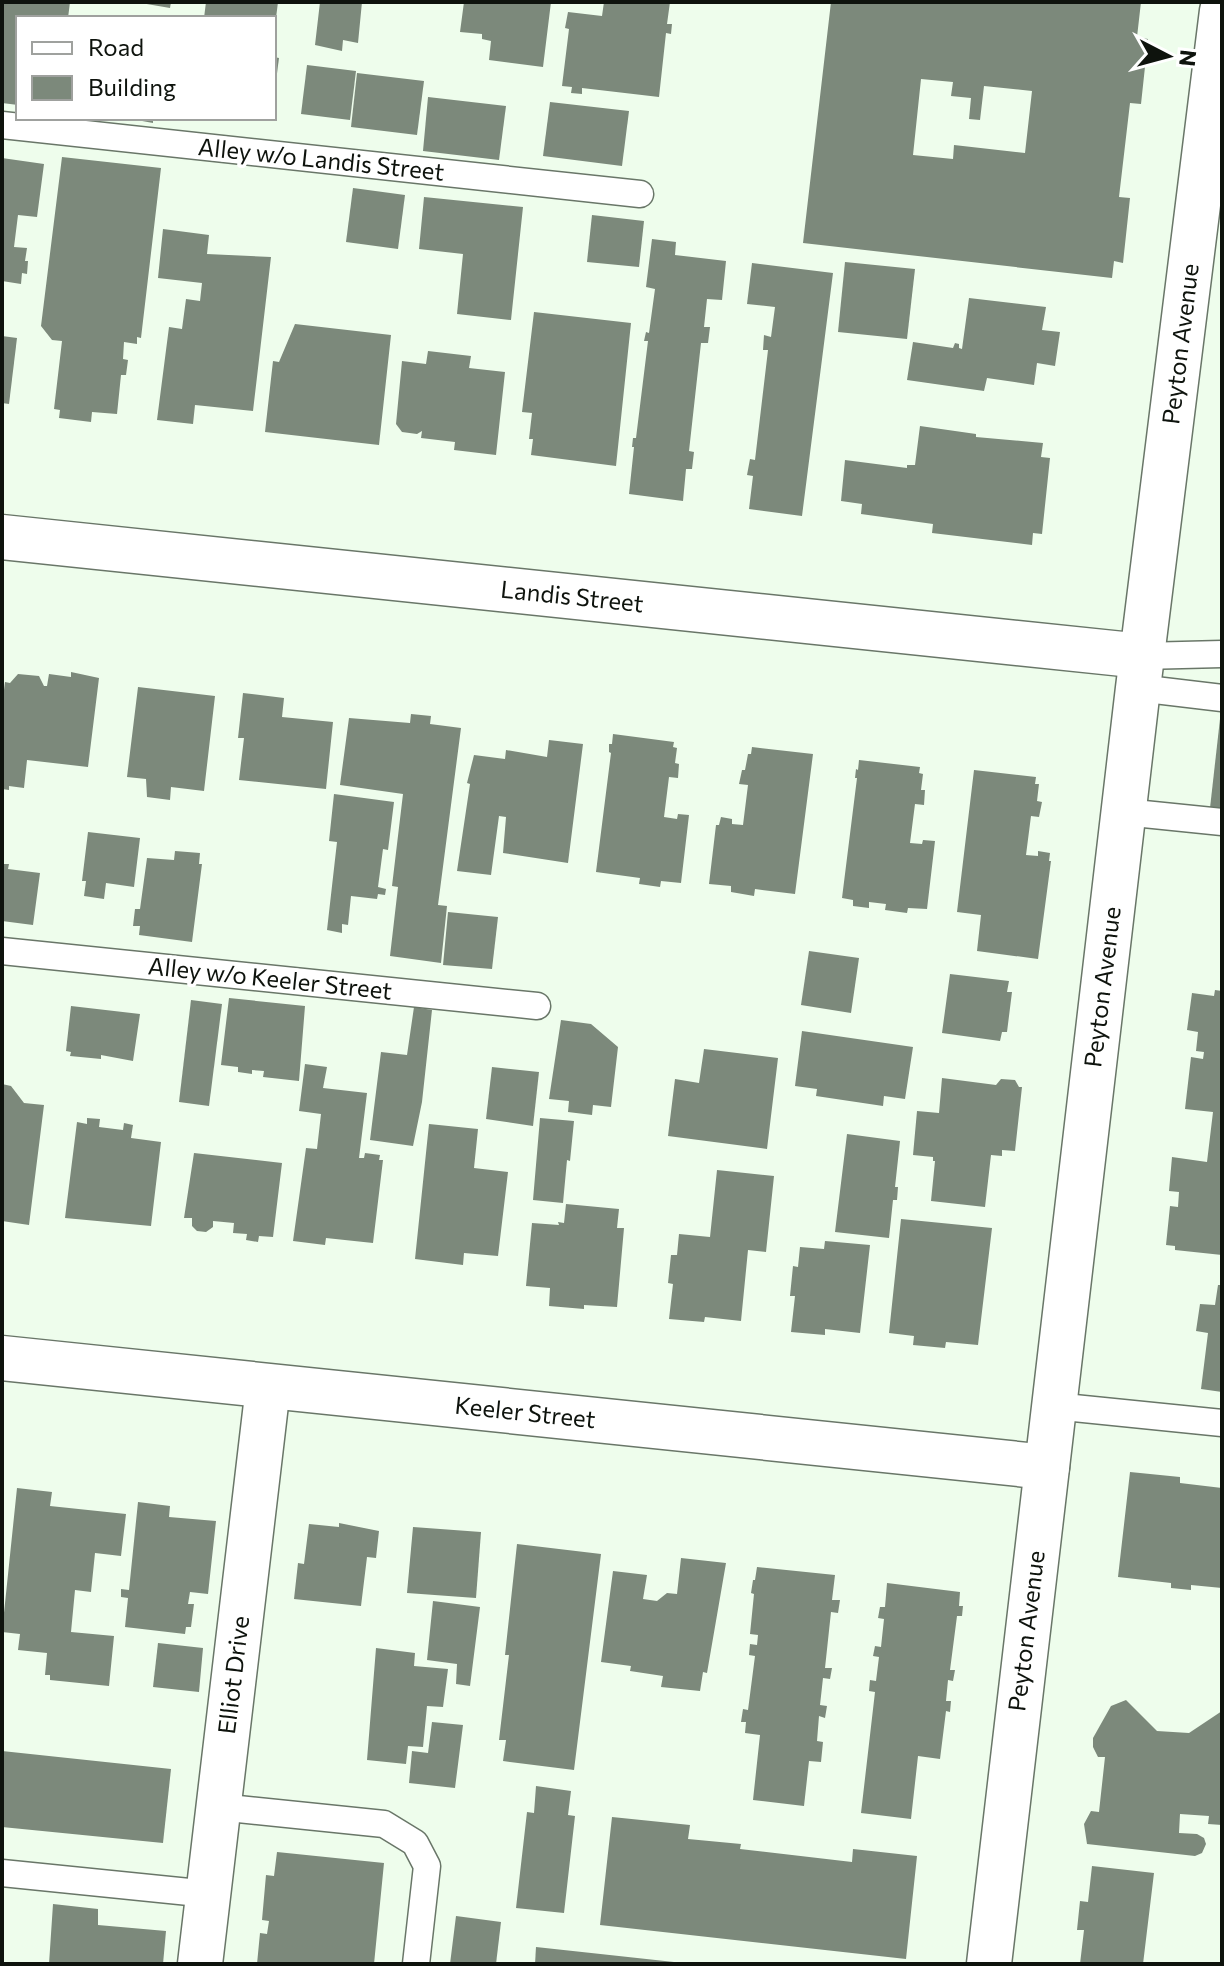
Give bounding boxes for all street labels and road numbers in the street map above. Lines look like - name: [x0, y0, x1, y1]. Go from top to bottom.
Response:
- street label: Alley w/o Landis Street: [197, 131, 446, 186]
- street label: Peyton Avenue: [1155, 262, 1204, 426]
- street label: Landis Street: [499, 574, 645, 617]
- street label: Peyton Avenue: [1077, 905, 1126, 1069]
- street label: Alley w/o Keeler Street: [147, 950, 394, 1005]
- street label: Keeler Street: [453, 1390, 597, 1433]
- street label: Peyton Avenue: [1001, 1549, 1050, 1713]
- street label: Elliot Drive: [211, 1614, 254, 1736]

